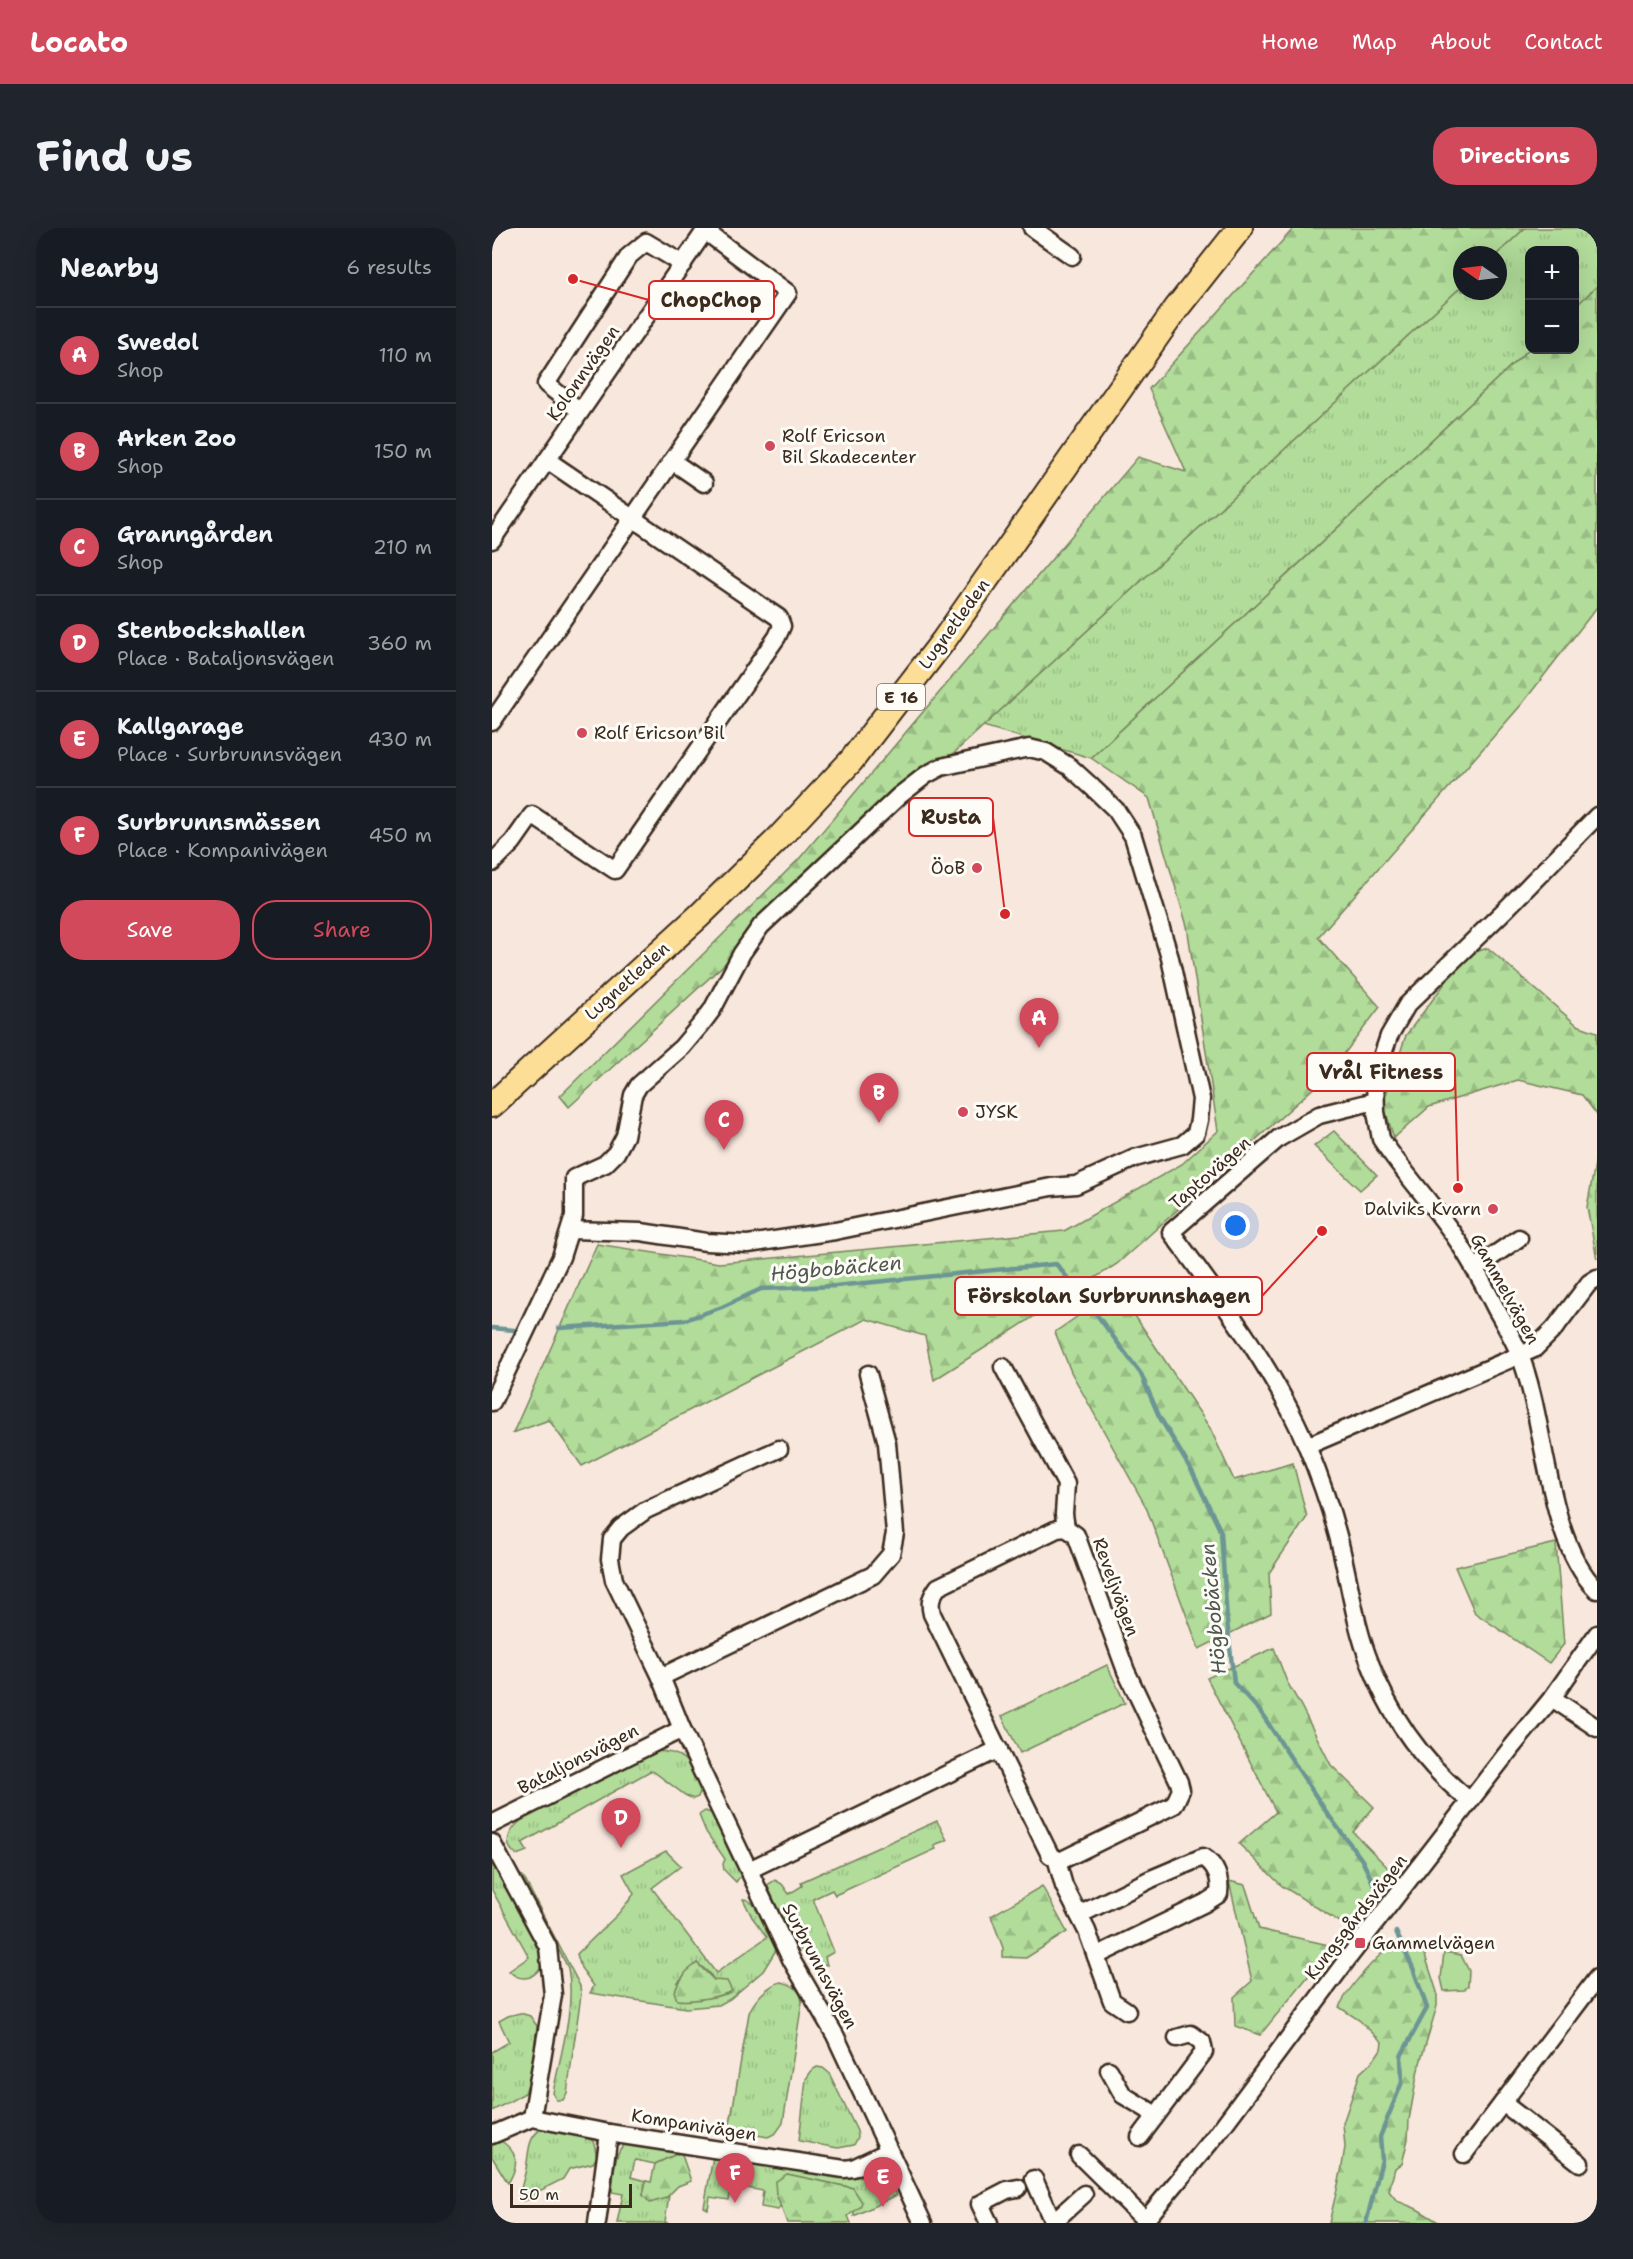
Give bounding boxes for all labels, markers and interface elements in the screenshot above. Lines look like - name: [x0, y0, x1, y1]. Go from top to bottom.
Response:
- text: Locato: [30, 23, 128, 61]
- text: Home: [1261, 28, 1319, 56]
- text: Map: [1352, 28, 1397, 56]
- text: About: [1430, 28, 1491, 56]
- text: Contact: [1524, 28, 1603, 56]
- button: Directions: [1433, 127, 1597, 185]
- text: Find us: [36, 128, 193, 184]
- north arrow: [1453, 246, 1507, 300]
- map controls: [1525, 246, 1579, 354]
- button: +: [1525, 246, 1579, 300]
- text: Nearby: [60, 250, 159, 285]
- text: 6 results: [346, 254, 432, 280]
- callout: ChopChop: [649, 281, 774, 319]
- text: ChopChop: [660, 287, 762, 313]
- button: −: [1525, 300, 1579, 354]
- street label: Kolonnvägen: [541, 320, 625, 426]
- text: Swedol: [117, 328, 199, 357]
- text: A: [72, 342, 87, 368]
- text: 110 m: [378, 342, 432, 368]
- text: Shop: [117, 357, 164, 383]
- text: Arken Zoo: [117, 424, 236, 453]
- place label: Rolf Ericson Bil Skadecenter: [782, 424, 917, 469]
- text: B: [73, 438, 86, 464]
- text: 150 m: [374, 438, 432, 464]
- marker: Rolf Ericson Bil Skadecenter: [763, 439, 777, 453]
- text: Shop: [117, 453, 164, 479]
- text: Granngården: [117, 520, 273, 549]
- text: C: [73, 534, 86, 560]
- text: 210 m: [373, 534, 432, 560]
- text: Shop: [117, 549, 164, 575]
- street label: Lugnetleden: [913, 574, 995, 674]
- text: Stenbockshallen: [117, 616, 306, 645]
- text: D: [72, 630, 87, 656]
- text: 360 m: [367, 630, 432, 656]
- text: Place · Bataljonsvägen: [117, 645, 334, 671]
- road number: E 16: [877, 684, 925, 710]
- text: Kallgarage: [117, 712, 244, 741]
- place label: Rolf Ericson Bil: [594, 721, 725, 745]
- text: E: [73, 726, 86, 752]
- text: 430 m: [368, 726, 432, 752]
- marker: Rolf Ericson Bil: [575, 726, 589, 740]
- text: Place · Surbrunnsvägen: [117, 741, 342, 767]
- callout: Rusta: [909, 798, 993, 836]
- text: Rusta: [921, 804, 982, 830]
- text: Surbrunnsmässen: [117, 808, 321, 837]
- text: F: [74, 822, 85, 848]
- text: 450 m: [368, 822, 432, 848]
- text: Place · Kompanivägen: [117, 837, 328, 863]
- place label: ÖoB: [931, 856, 965, 880]
- marker: ÖoB: [970, 861, 984, 875]
- button: Save: [60, 900, 240, 960]
- button: Share: [252, 900, 432, 960]
- street label: Lugnetleden: [579, 936, 675, 1026]
- pin: A: [1020, 998, 1058, 1048]
- callout: Vrål Fitness: [1307, 1053, 1455, 1091]
- text: Vrål Fitness: [1319, 1059, 1443, 1085]
- pin: B: [860, 1074, 898, 1123]
- pin: C: [704, 1100, 744, 1150]
- place label: JYSK: [975, 1100, 1018, 1124]
- marker: JYSK: [956, 1105, 970, 1119]
- street label: Taptovägen: [1164, 1131, 1256, 1215]
- place label: Dalviks Kvarn: [1364, 1197, 1481, 1221]
- marker: Dalviks Kvarn: [1486, 1202, 1500, 1216]
- your location: [1221, 1211, 1250, 1240]
- street label: Gammelvägen: [1465, 1229, 1545, 1349]
- water label: Högbobäcken: [769, 1249, 903, 1287]
- callout: Förskolan Surbrunnshagen: [955, 1277, 1262, 1315]
- text: Förskolan Surbrunnshagen: [967, 1283, 1251, 1309]
- street label: Reveljvägen: [1087, 1534, 1145, 1640]
- water label: Högbobäcken: [1194, 1542, 1232, 1676]
- street label: Bataljonsvägen: [514, 1718, 642, 1800]
- pin: D: [602, 1798, 640, 1848]
- street label: Kungsgårdsvägen: [1299, 1849, 1413, 1985]
- street label: Surbrunnsvägen: [777, 1899, 863, 2033]
- place label: Gammelvägen: [1372, 1931, 1495, 1955]
- marker: Gammelvägen: [1353, 1936, 1367, 1950]
- street label: Kompanivägen: [630, 2103, 758, 2147]
- pin: F: [716, 2154, 754, 2203]
- pin: E: [864, 2158, 902, 2207]
- scale bar: [510, 2181, 632, 2208]
- text: 50 m: [519, 2184, 559, 2205]

